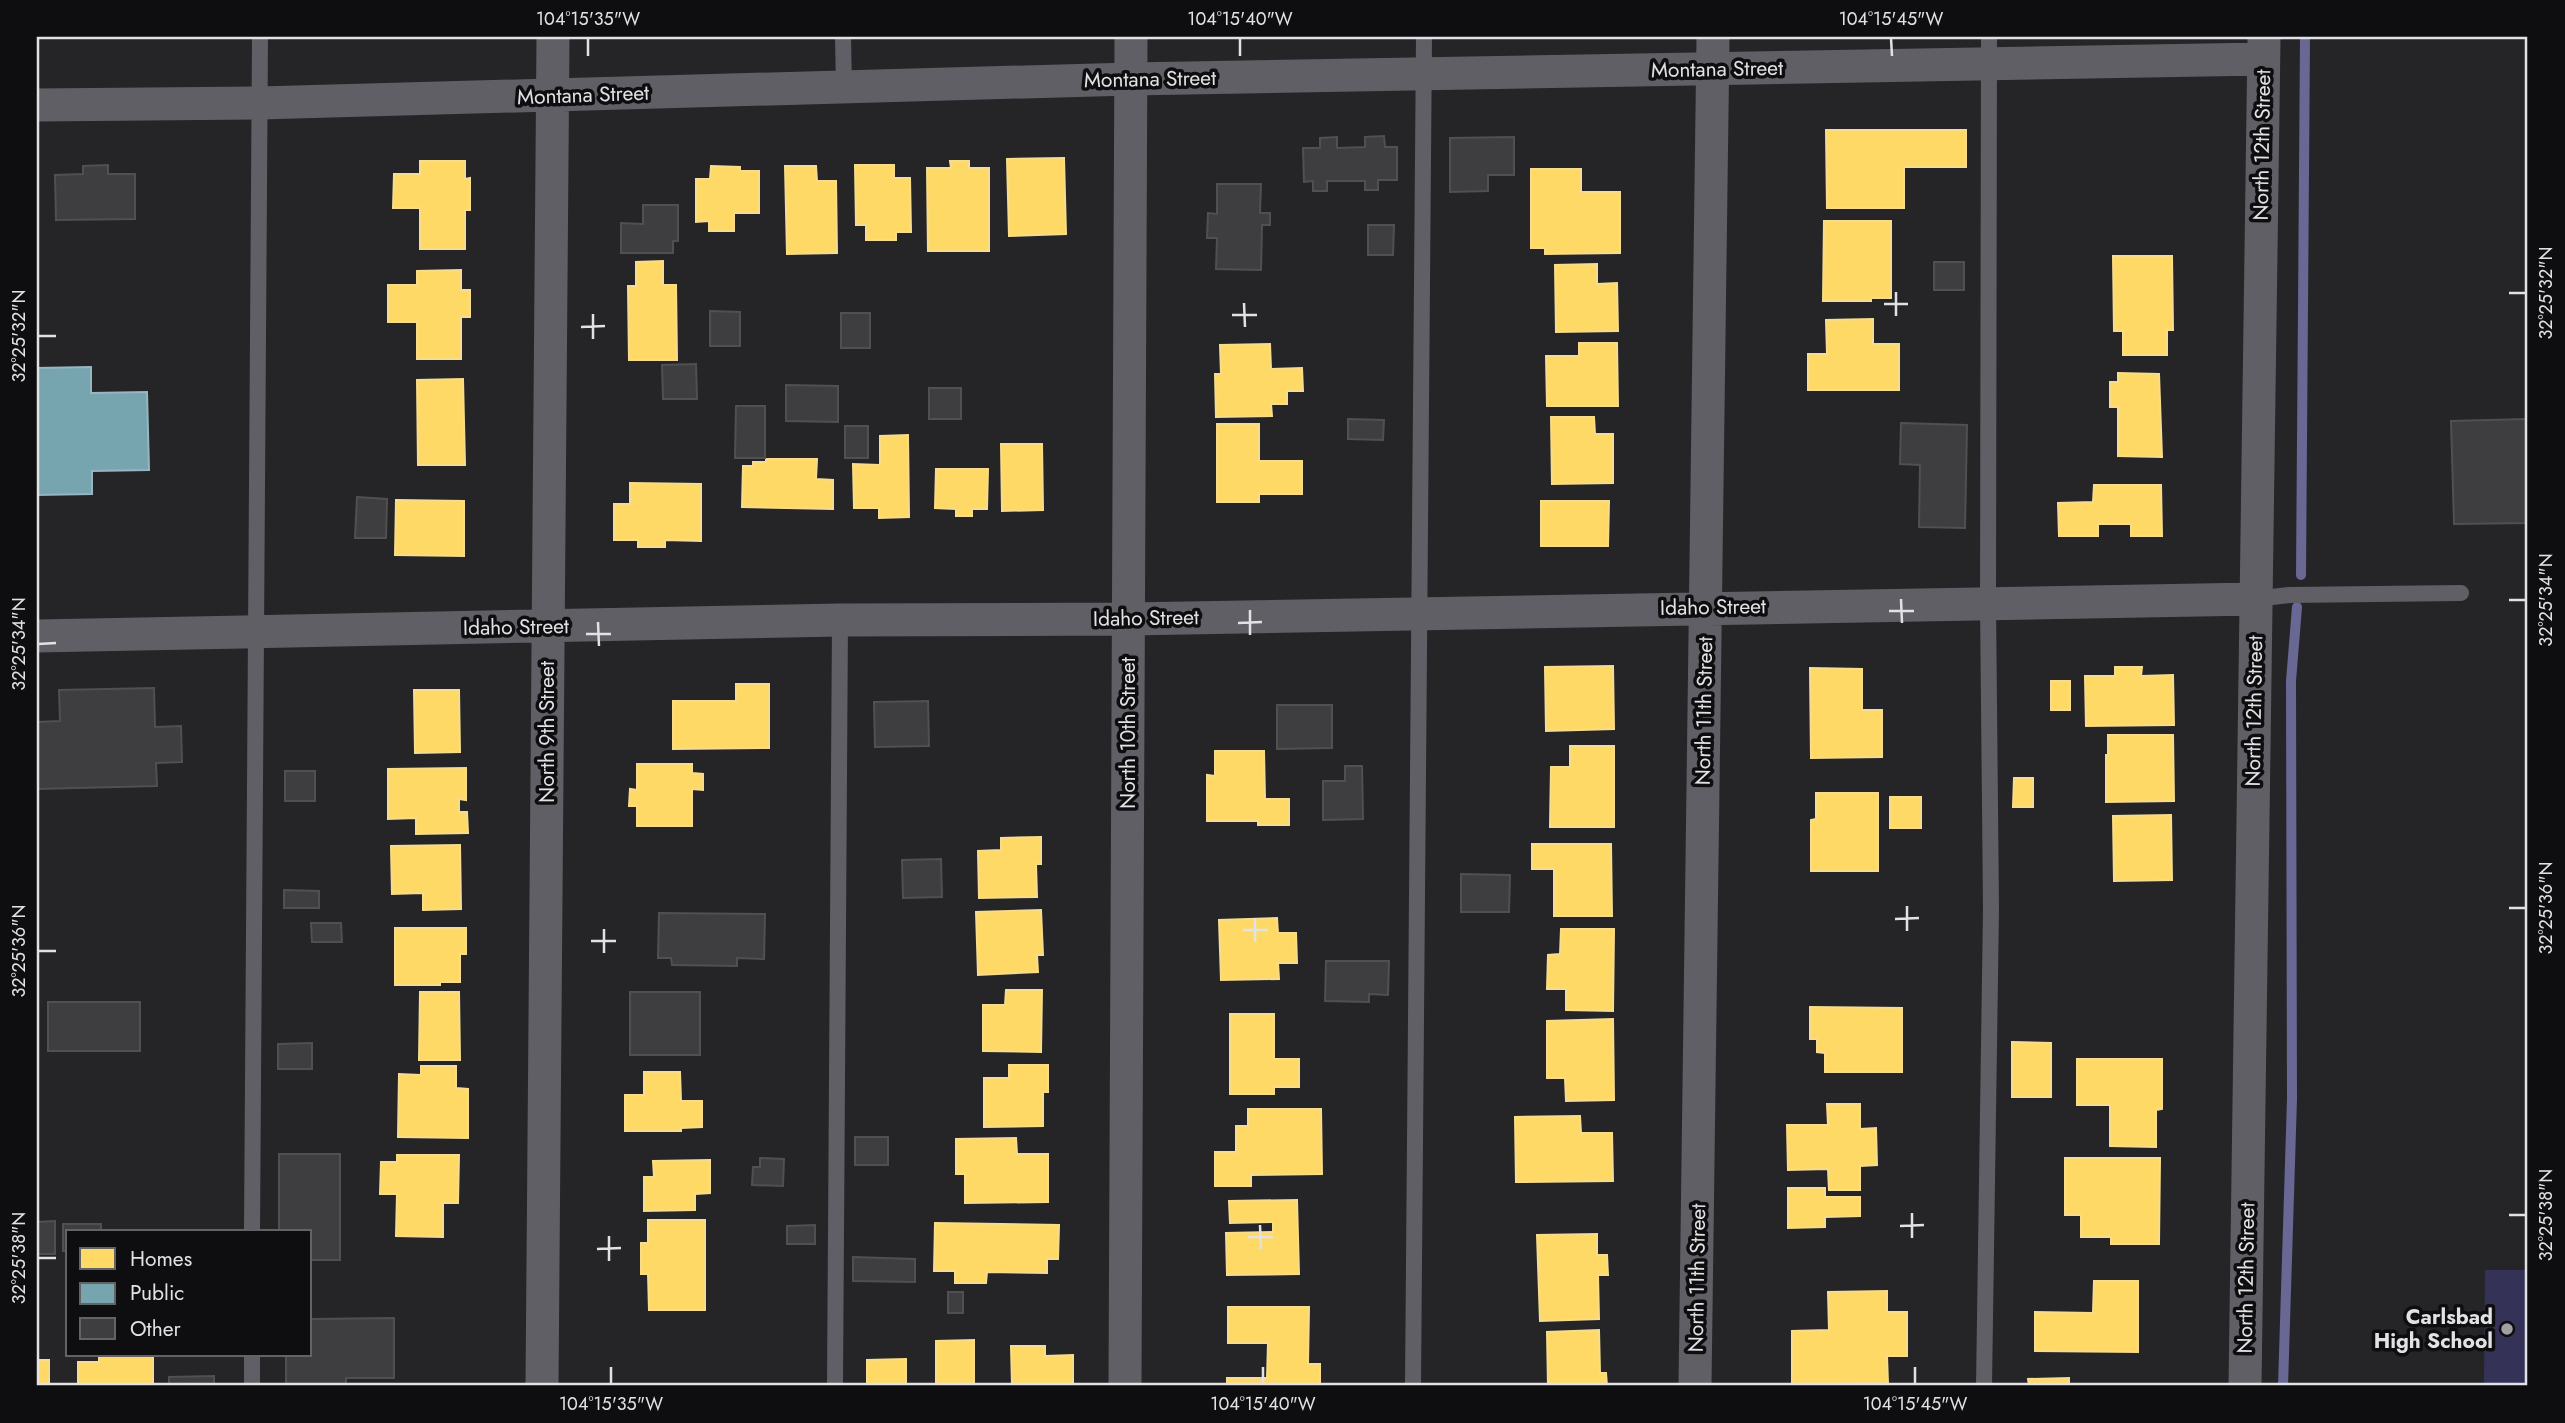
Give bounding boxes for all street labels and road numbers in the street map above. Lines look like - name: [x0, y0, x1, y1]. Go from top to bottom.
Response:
- street label: Montana Street: [1651, 53, 1783, 85]
- street label: Montana Street: [1084, 63, 1216, 95]
- street label: North 12th Street: [2246, 69, 2278, 221]
- street label: Montana Street: [516, 78, 650, 112]
- street label: Idaho Street: [1660, 591, 1766, 623]
- street label: Idaho Street: [1093, 602, 1199, 634]
- street label: Idaho Street: [463, 611, 569, 643]
- street label: North 12th Street: [2238, 635, 2270, 787]
- street label: North 11th Street: [1688, 636, 1720, 786]
- street label: North 10th Street: [1113, 657, 1143, 809]
- street label: North 9th Street: [532, 661, 562, 803]
- street label: North 12th Street: [2230, 1202, 2262, 1354]
- street label: North 11th Street: [1681, 1203, 1713, 1353]

